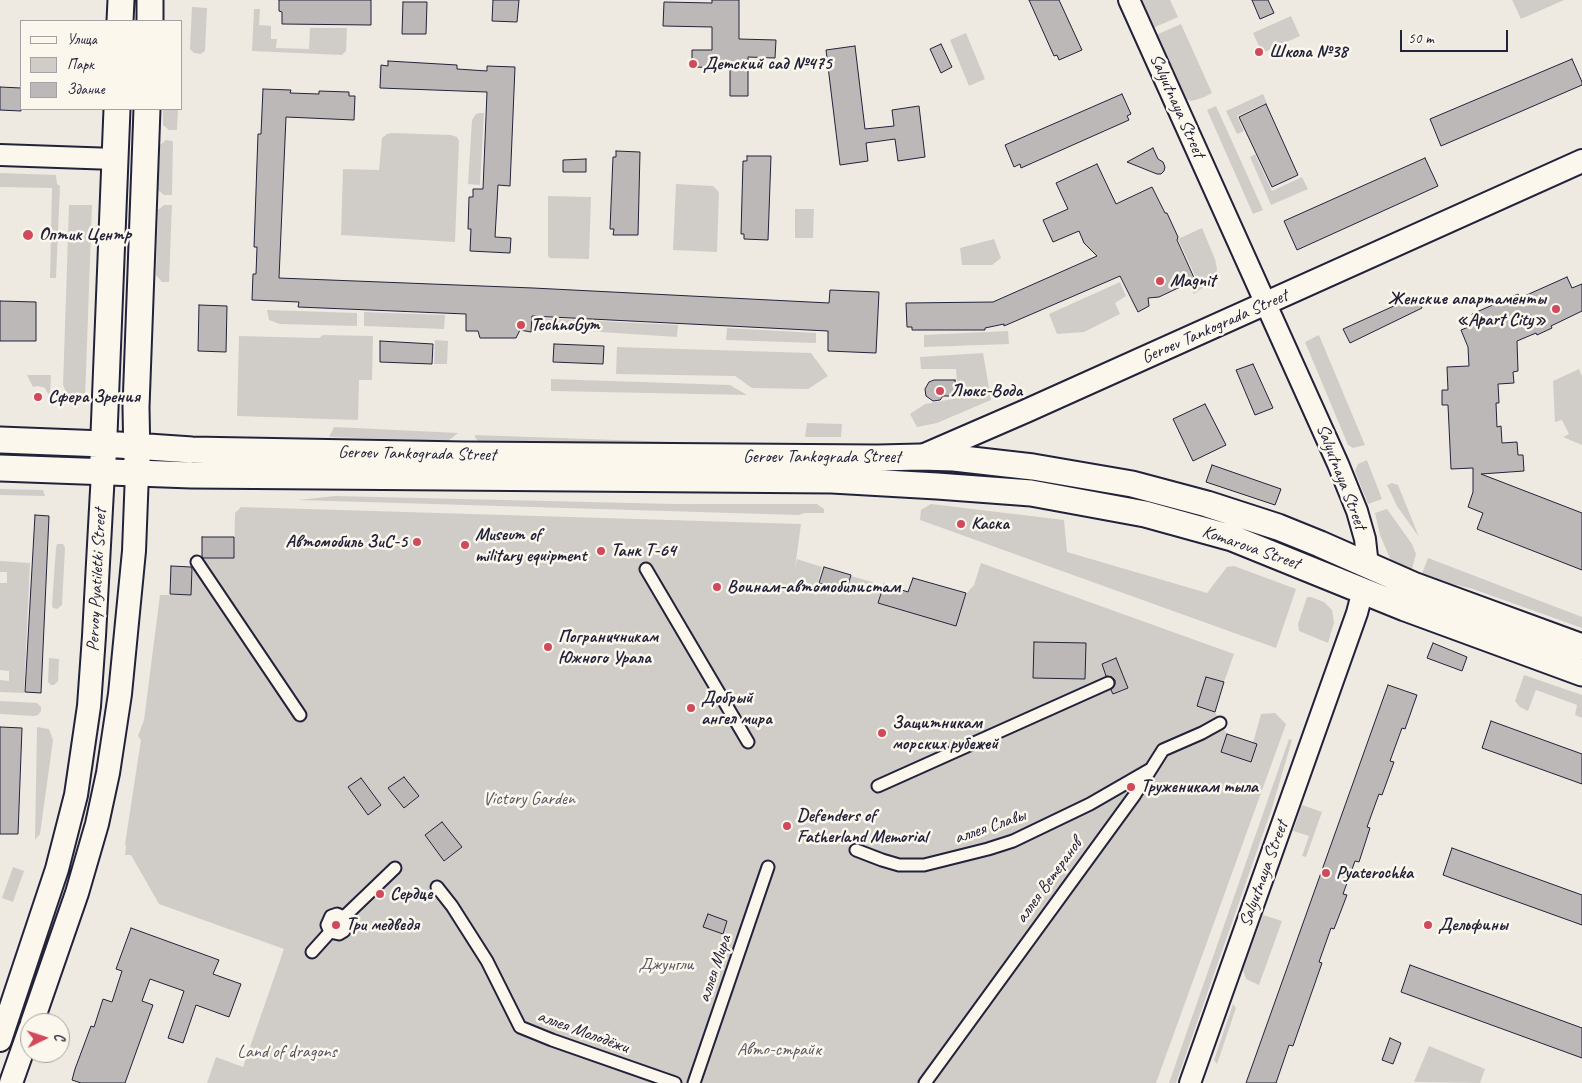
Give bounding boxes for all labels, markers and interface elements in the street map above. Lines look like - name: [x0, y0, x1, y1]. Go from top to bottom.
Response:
- legend: [20, 20, 182, 110]
- scale bar: [1402, 20, 1510, 52]
- text: 50 m: [1408, 29, 1434, 48]
- text: Улица: [67, 30, 97, 49]
- place label: Школа №38: [1269, 41, 1347, 63]
- marker: Школа №38: [1253, 46, 1265, 58]
- street label: Salyutnaya Street: [1145, 51, 1209, 161]
- place label: Детский сад №475: [703, 53, 832, 75]
- text: Парк: [67, 55, 94, 74]
- marker: Детский сад №475: [687, 58, 699, 70]
- text: Здание: [67, 80, 105, 99]
- place label: Оптик Центр: [39, 224, 131, 246]
- marker: Оптик Центр: [21, 228, 35, 242]
- place label: Magnit: [1170, 270, 1215, 292]
- marker: Magnit: [1154, 275, 1166, 287]
- street label: Geroev Tankograda Street: [1138, 285, 1292, 369]
- place label: Женские апартаменты «Apart City»: [1388, 288, 1546, 330]
- marker: Женские апартаменты «Apart City»: [1550, 303, 1562, 315]
- place label: TechnoGym: [531, 314, 600, 336]
- marker: TechnoGym: [515, 319, 527, 331]
- place label: Люкс-Вода: [950, 380, 1022, 402]
- marker: Люкс-Вода: [934, 385, 946, 397]
- place label: Сфера Зрения: [48, 386, 140, 408]
- marker: Сфера Зрения: [32, 391, 44, 403]
- street label: Salyutnaya Street: [1311, 421, 1371, 533]
- street label: Geroev Tankograda Street: [338, 442, 496, 466]
- street label: Geroev Tankograda Street: [743, 446, 901, 468]
- street label: Pervoy Pyatiletki Street: [82, 508, 112, 652]
- place label: Каска: [971, 513, 1009, 535]
- marker: Каска: [955, 518, 967, 530]
- street label: Komarova Street: [1199, 521, 1303, 575]
- place label: Museum of military equipment: [475, 524, 586, 566]
- place label: Автомобиль ЗиС-5: [286, 531, 407, 553]
- marker: Автомобиль ЗиС-5: [411, 536, 423, 548]
- marker: Museum of military equipment: [459, 539, 471, 551]
- place label: Танк Т-64: [611, 540, 676, 562]
- marker: Танк Т-64: [595, 545, 607, 557]
- place label: Воинам-автомобилистам: [727, 576, 900, 598]
- marker: Воинам-автомобилистам: [711, 581, 723, 593]
- place label: Пограничникам Южного Урала: [558, 626, 658, 669]
- marker: Пограничникам Южного Урала: [542, 641, 554, 653]
- place label: Добрый ангел мира: [701, 687, 772, 730]
- marker: Добрый ангел мира: [685, 702, 697, 714]
- place label: Защитникам морских рубежей: [892, 712, 998, 754]
- marker: Защитникам морских рубежей: [876, 727, 888, 739]
- place label: Труженикам тыла: [1141, 776, 1258, 798]
- marker: Труженикам тыла: [1125, 781, 1137, 793]
- park label: Victory Garden: [483, 788, 575, 810]
- place label: Defenders of Fatherland Memorial: [797, 805, 927, 848]
- street label: аллея Славы: [951, 805, 1029, 849]
- street label: Salyutnaya Street: [1235, 818, 1293, 930]
- marker: Defenders of Fatherland Memorial: [781, 820, 793, 832]
- street label: аллея Ветеранов: [1011, 834, 1087, 928]
- place label: Pyaterochka: [1336, 862, 1413, 884]
- marker: Pyaterochka: [1320, 867, 1332, 879]
- place label: Сердце: [390, 883, 433, 905]
- marker: Сердце: [374, 888, 386, 900]
- place label: Три медведя: [346, 914, 419, 936]
- place label: Дельфины: [1438, 914, 1508, 936]
- marker: Три медведя: [330, 919, 342, 931]
- marker: Дельфины: [1422, 919, 1434, 931]
- street label: аллея Мира: [693, 932, 737, 1006]
- park label: Джунгли: [638, 954, 694, 976]
- street label: аллея Молодёжи: [534, 1005, 632, 1059]
- north arrow: [20, 1013, 70, 1063]
- text: С: [51, 1033, 68, 1041]
- park label: Авто-страйк: [737, 1039, 821, 1061]
- park label: Land of dragons: [237, 1041, 337, 1063]

